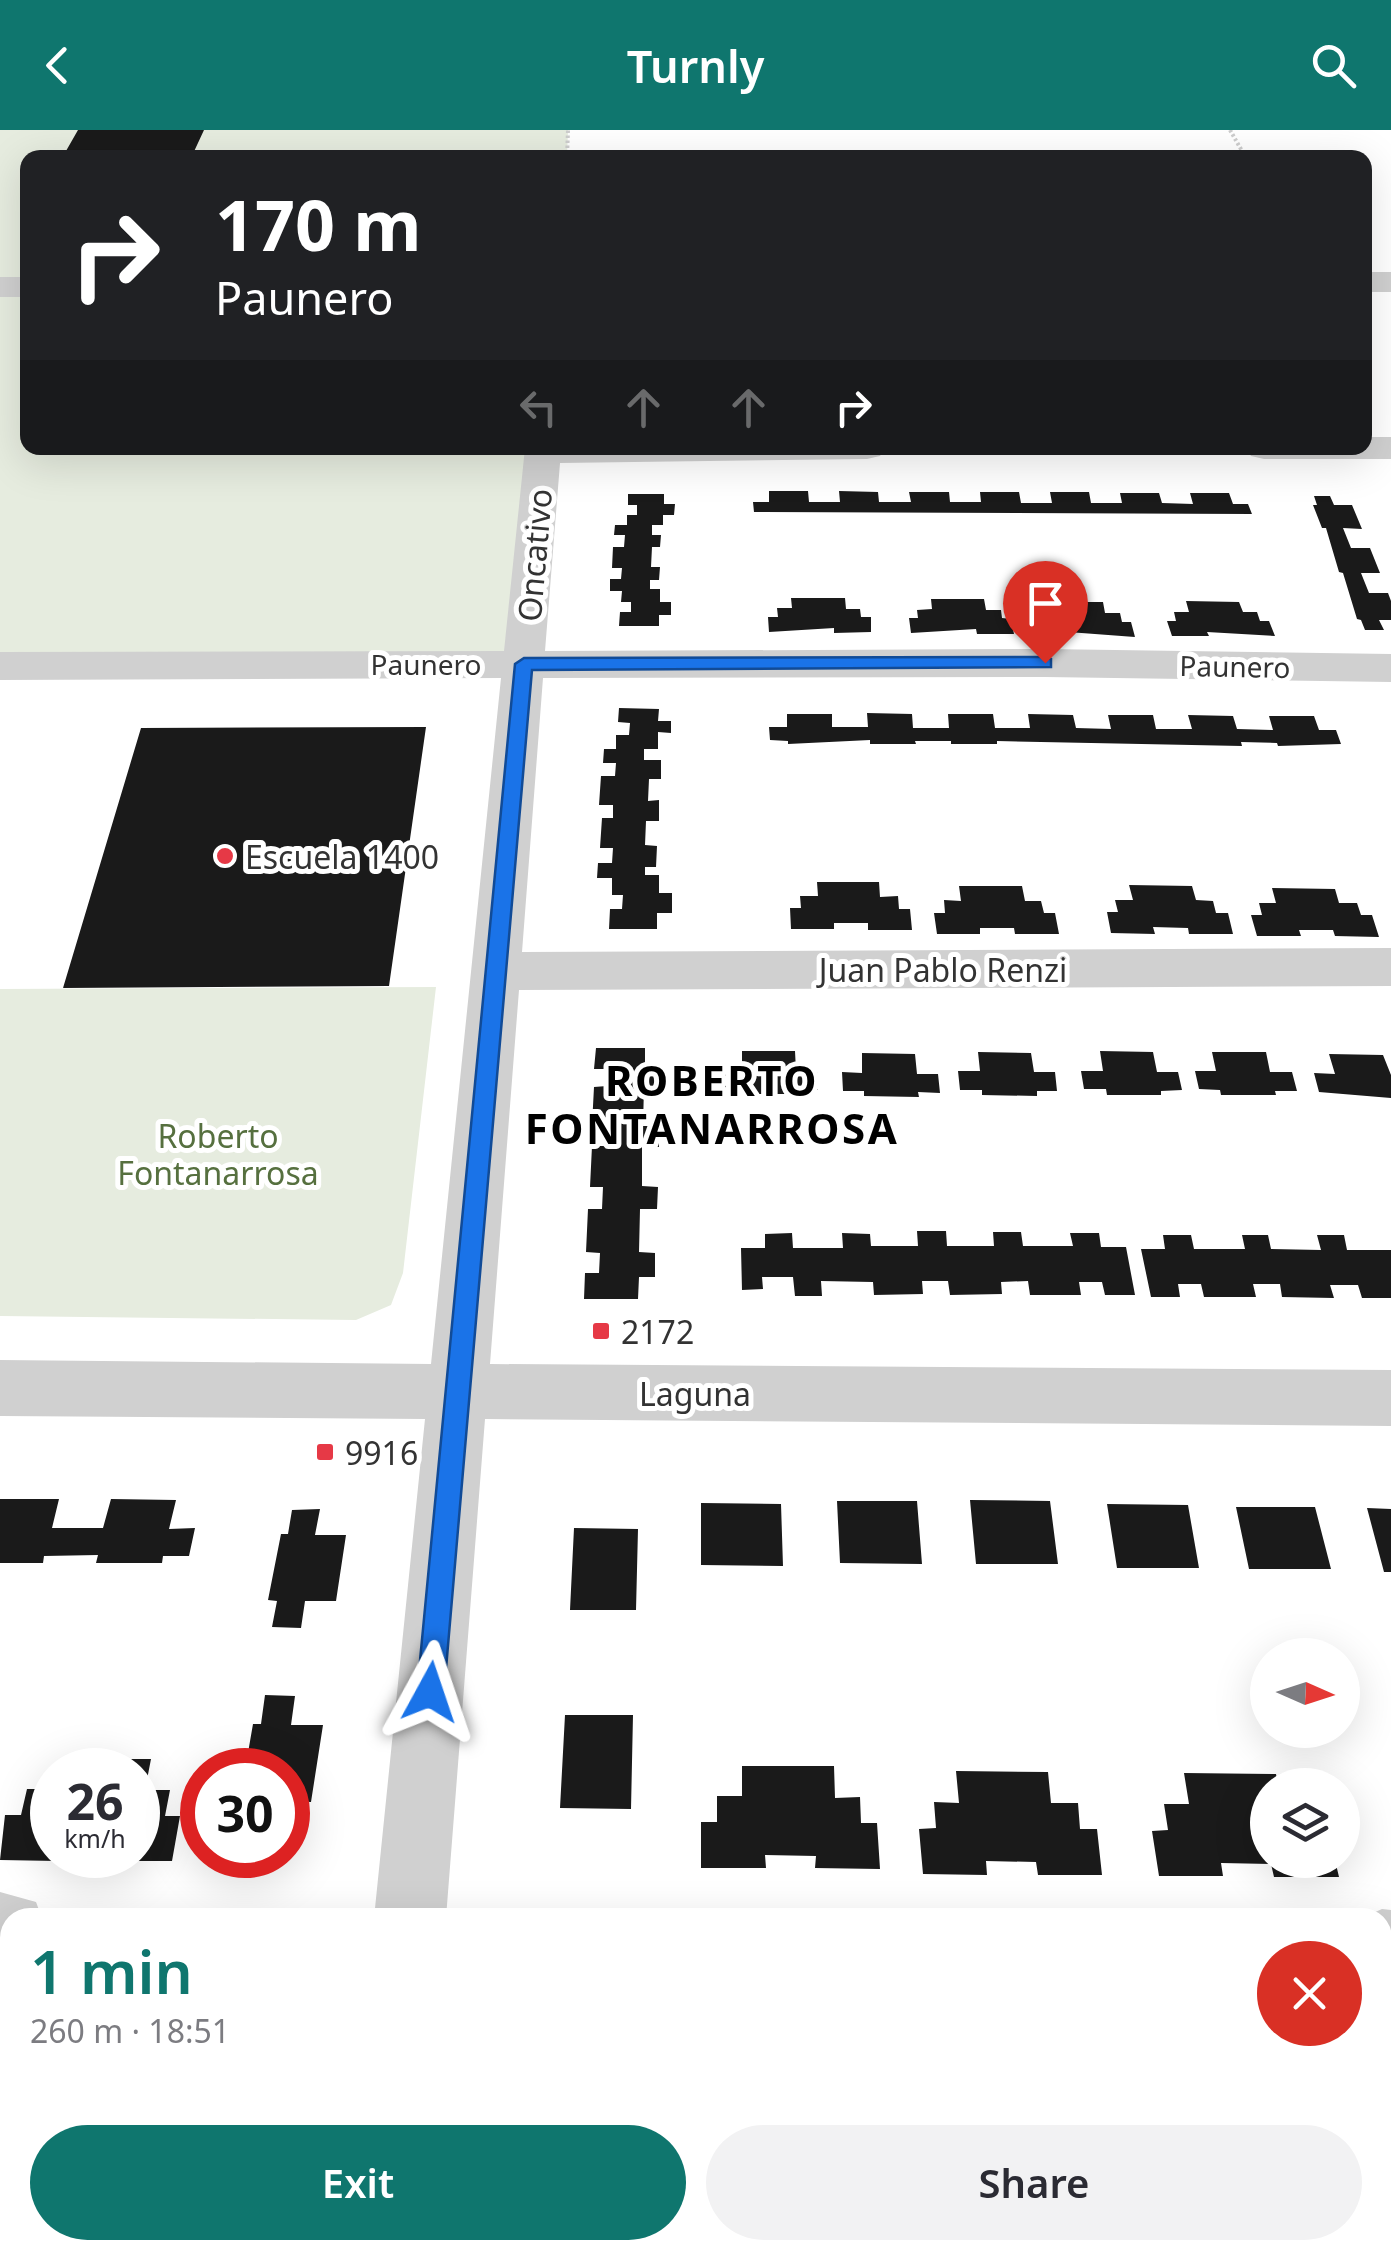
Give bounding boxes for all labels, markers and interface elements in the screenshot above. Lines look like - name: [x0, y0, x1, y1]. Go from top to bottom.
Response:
- text: Turnly: [627, 35, 764, 96]
- icon: back: [30, 38, 85, 93]
- icon: search: [1306, 38, 1361, 93]
- text: 170 m: [215, 176, 422, 272]
- icon: right: [50, 190, 180, 320]
- text: Paunero: [215, 267, 393, 328]
- icon: left: [511, 380, 566, 435]
- icon: ahead: [616, 380, 671, 435]
- icon: ahead: [721, 380, 776, 435]
- icon: right: [826, 380, 881, 435]
- street label: Oncativo: [507, 487, 561, 623]
- pin: [1003, 561, 1088, 664]
- icon: arrive: [1018, 576, 1073, 631]
- street label: Paunero: [371, 645, 482, 683]
- street label: Paunero: [1179, 646, 1291, 686]
- place label: Escuela 1400: [245, 835, 439, 878]
- marker: Escuela 1400: [214, 845, 236, 867]
- street label: Juan Pablo Renzi: [816, 948, 1067, 991]
- district label: ROBERTO FONTANARROSA: [525, 1051, 899, 1156]
- park label: Roberto Fontanarrosa: [117, 1114, 319, 1194]
- place label: 2172: [621, 1310, 694, 1353]
- marker: 2172: [590, 1320, 612, 1342]
- street label: Laguna: [639, 1372, 751, 1415]
- place label: 9916: [345, 1431, 418, 1474]
- marker: 9916: [314, 1441, 336, 1463]
- north arrow: [1250, 1638, 1360, 1748]
- map controls: [1250, 1638, 1360, 1878]
- position arrow: [378, 1640, 482, 1744]
- speed limit sign: 30: [180, 1748, 310, 1878]
- text: 26: [66, 1767, 124, 1835]
- button: layers: [1250, 1768, 1360, 1878]
- text: km/h: [64, 1821, 126, 1855]
- text: 1 min: [30, 1930, 193, 2012]
- button: close: [1257, 1941, 1362, 2046]
- text: 260 m · 18:51: [30, 2009, 230, 2052]
- button: Exit: [30, 2125, 686, 2240]
- button: Share: [706, 2125, 1362, 2240]

